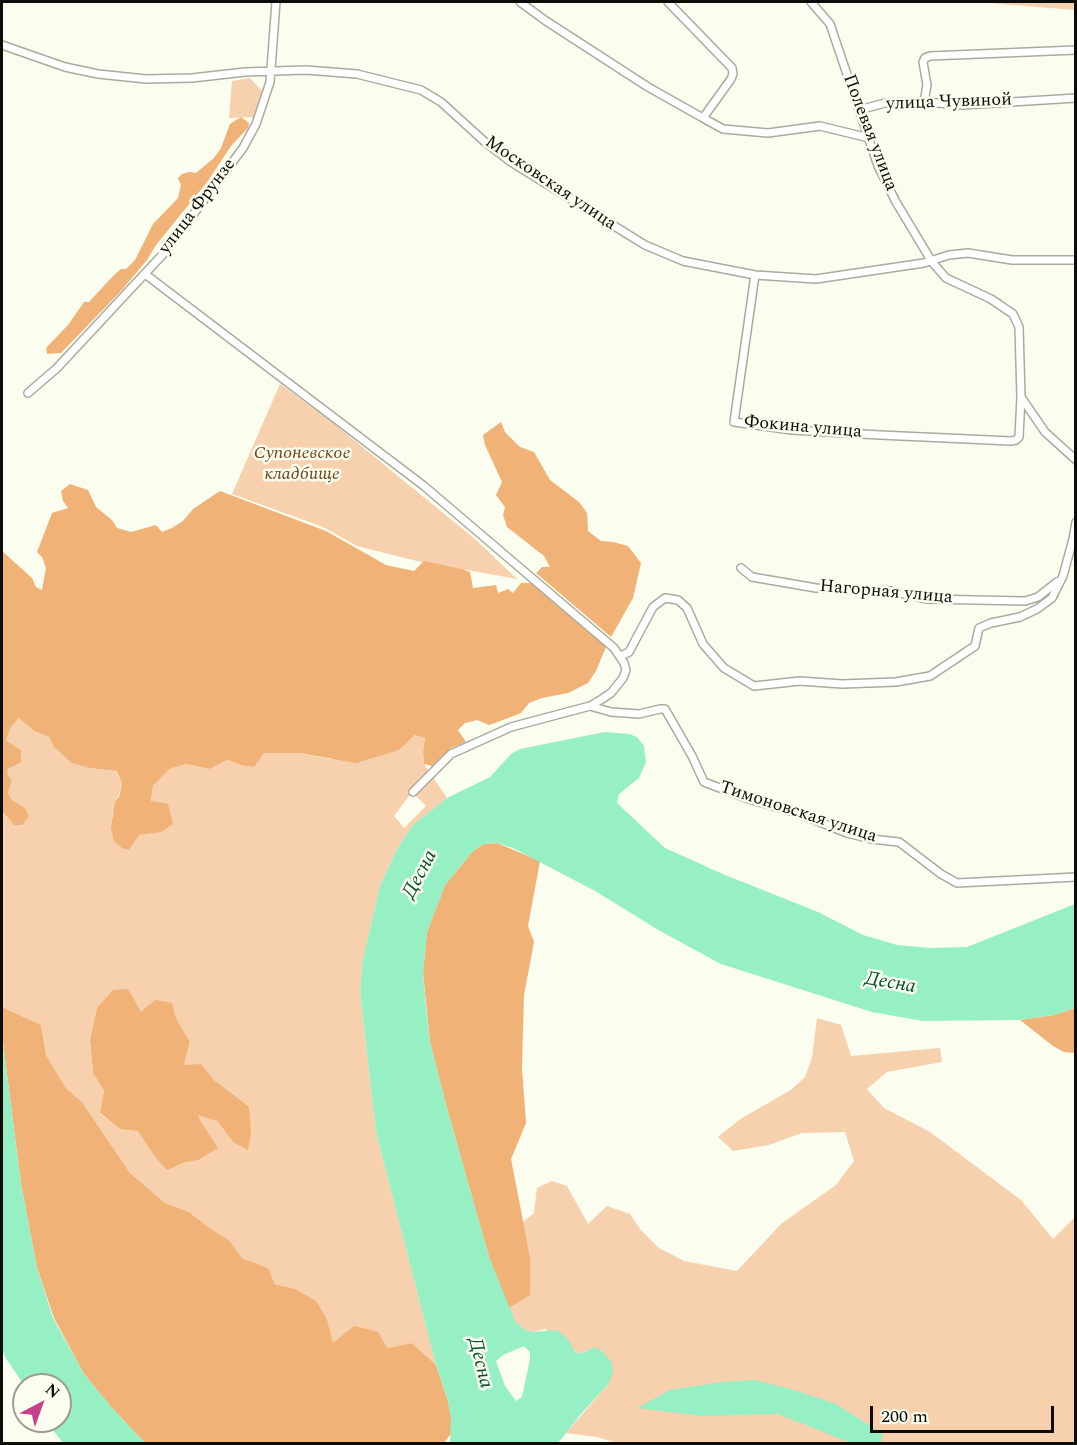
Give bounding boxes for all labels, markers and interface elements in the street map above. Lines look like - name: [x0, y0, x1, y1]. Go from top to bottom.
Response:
- street label: Полевая улица: [837, 72, 901, 194]
- street label: улица Чувиной: [886, 90, 1012, 116]
- street label: Московская улица: [480, 132, 620, 236]
- street label: улица Фрунзе: [155, 155, 241, 259]
- street label: Фокина улица: [743, 412, 863, 444]
- park label: Супоневское кладбище: [254, 443, 350, 486]
- street label: Нагорная улица: [819, 576, 953, 610]
- street label: Тимоновская улица: [717, 777, 879, 849]
- water label: Десна: [398, 847, 444, 903]
- water label: Десна: [862, 968, 918, 1000]
- water label: Десна: [461, 1335, 497, 1391]
- north arrow: [12, 1373, 72, 1433]
- text: N: [40, 1378, 65, 1404]
- scale bar: [873, 1394, 1058, 1432]
- text: 200 m: [881, 1403, 928, 1430]

